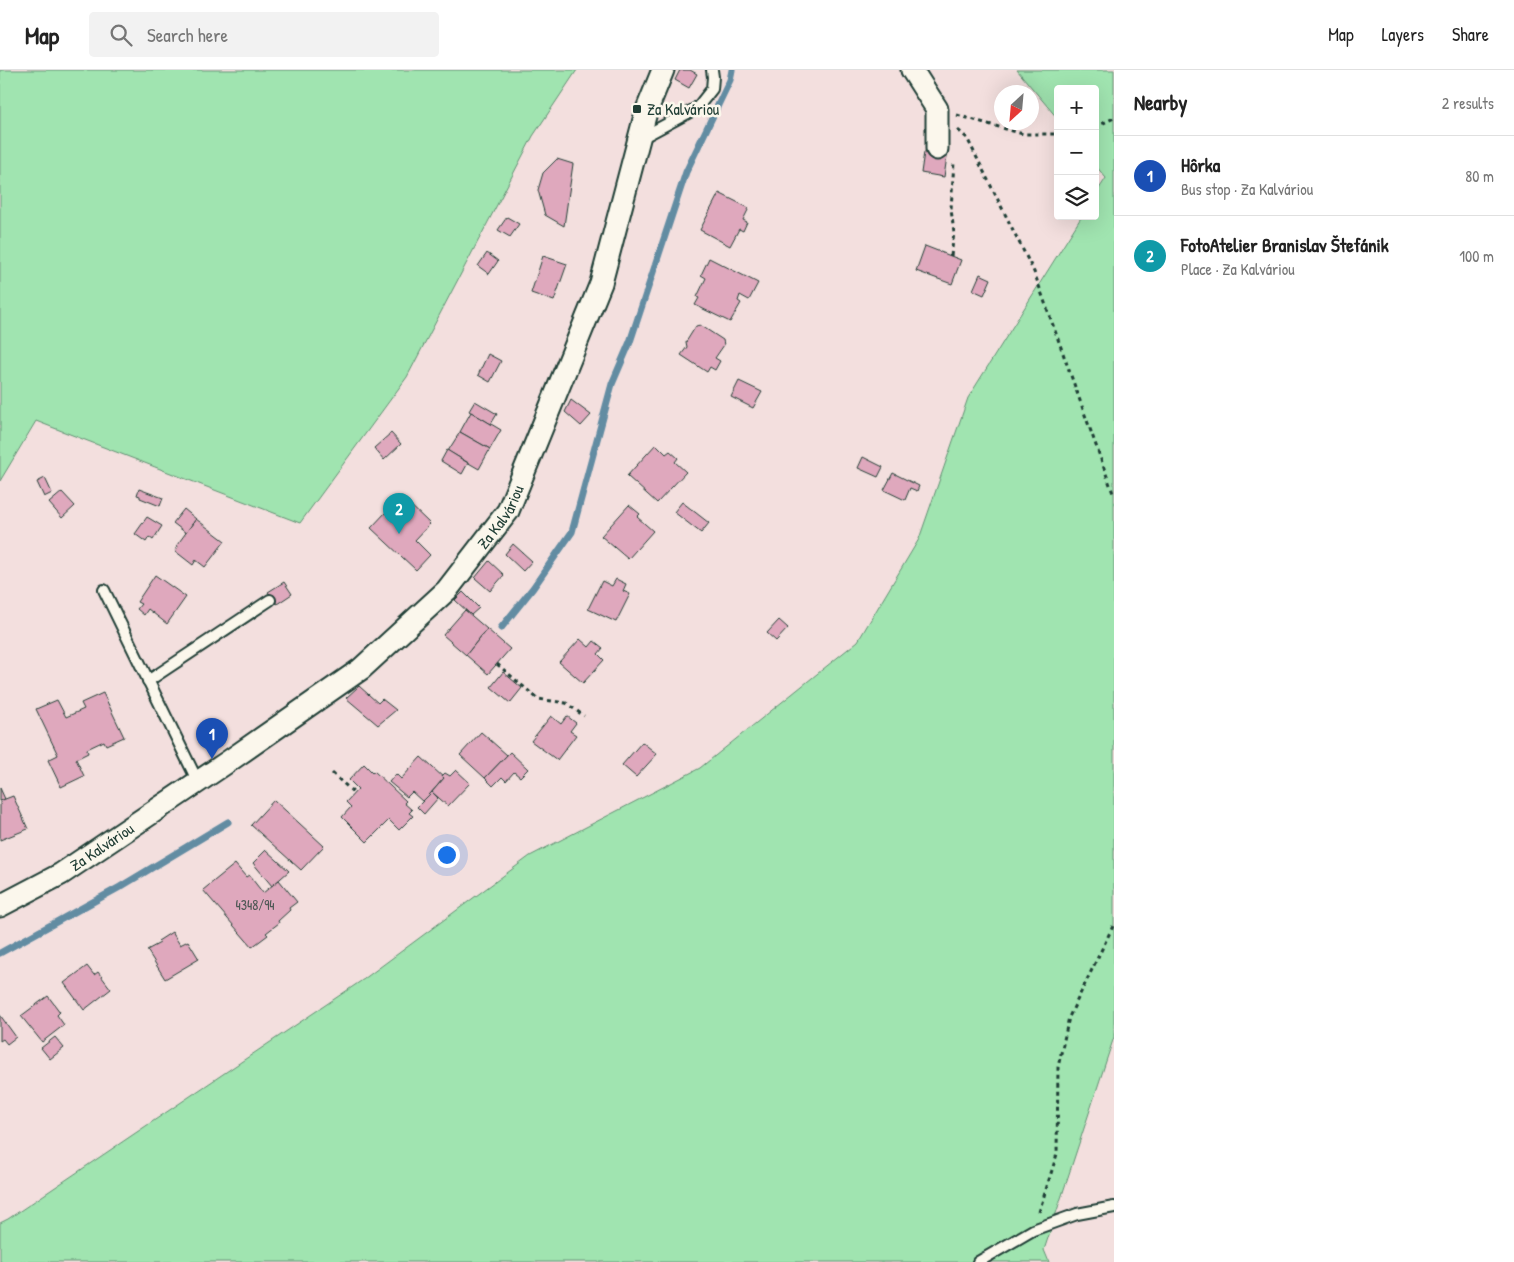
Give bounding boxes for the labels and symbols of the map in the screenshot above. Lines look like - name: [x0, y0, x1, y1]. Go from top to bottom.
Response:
- north arrow: [994, 85, 1039, 130]
- place label: Za Kalváriou: [647, 98, 720, 120]
- marker: Za Kalváriou: [631, 103, 643, 115]
- street label: Za Kalváriou: [472, 481, 529, 553]
- pin: 2: [383, 493, 415, 534]
- pin: 1: [196, 718, 228, 759]
- street label: Za Kalváriou: [66, 817, 138, 876]
- your location: [434, 842, 460, 868]
- house number: 4348/94: [235, 895, 275, 914]

